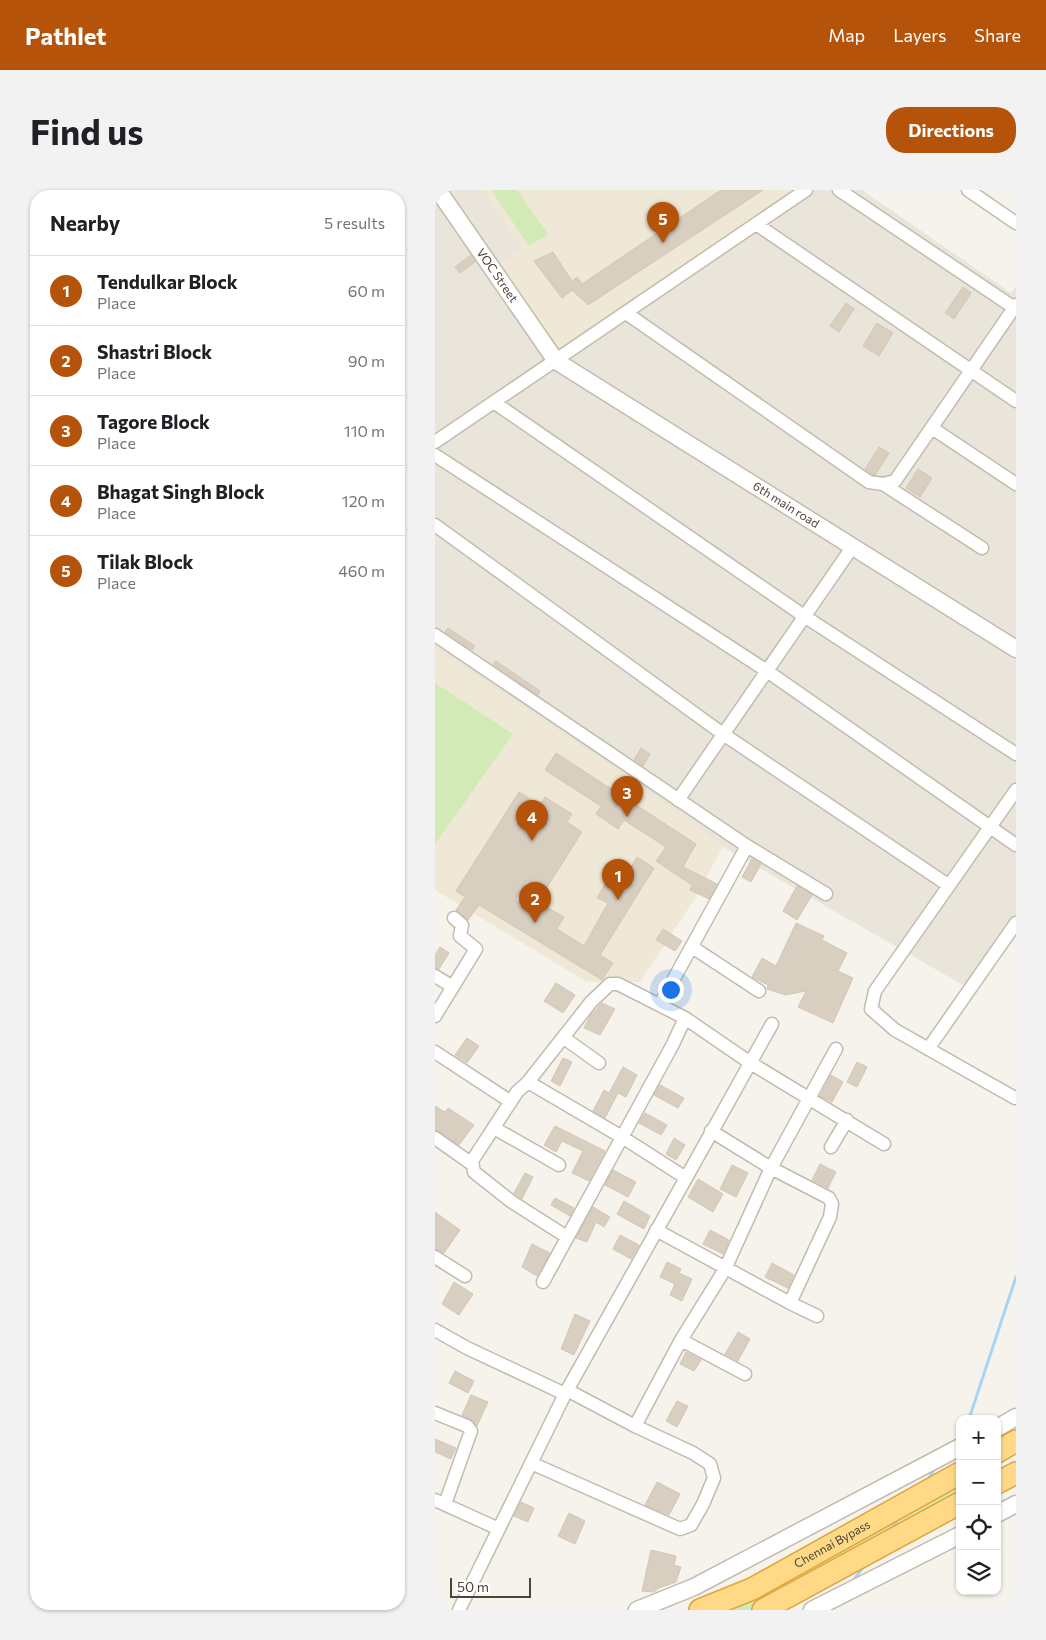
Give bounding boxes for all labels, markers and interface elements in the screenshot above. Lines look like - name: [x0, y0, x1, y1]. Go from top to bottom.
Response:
- text: Pathlet: [25, 21, 106, 50]
- text: Map: [828, 24, 865, 46]
- text: Layers: [893, 24, 946, 46]
- text: Share: [974, 24, 1021, 46]
- button: Directions: [886, 107, 1016, 153]
- text: Find us: [30, 109, 144, 152]
- pin: 5: [647, 202, 679, 243]
- text: Nearby: [50, 210, 120, 235]
- text: 5 results: [324, 213, 385, 232]
- street label: VOC Street: [474, 245, 521, 305]
- text: Tendulkar Block: [97, 270, 238, 293]
- text: 1: [62, 281, 70, 300]
- text: 60 m: [348, 281, 385, 300]
- text: Place: [97, 293, 136, 312]
- text: Shastri Block: [97, 340, 212, 363]
- text: 2: [61, 351, 71, 370]
- text: 90 m: [348, 351, 385, 370]
- text: Place: [97, 363, 136, 382]
- text: Tagore Block: [97, 410, 210, 433]
- text: 3: [61, 421, 71, 440]
- text: 110 m: [344, 421, 385, 440]
- text: Place: [97, 433, 136, 452]
- street label: 6th main road: [751, 478, 822, 530]
- text: Bhagat Singh Block: [97, 480, 265, 503]
- text: 4: [61, 491, 71, 510]
- text: 120 m: [342, 491, 385, 510]
- text: Place: [97, 503, 136, 522]
- text: Tilak Block: [97, 550, 194, 573]
- text: 5: [61, 561, 71, 580]
- text: 460 m: [338, 561, 385, 580]
- text: Place: [97, 573, 136, 592]
- pin: 3: [611, 776, 643, 817]
- pin: 4: [516, 800, 548, 841]
- pin: 1: [602, 859, 634, 900]
- pin: 2: [519, 882, 551, 923]
- your location: [658, 977, 684, 1003]
- map controls: [956, 1415, 1001, 1595]
- button: +: [956, 1415, 1001, 1460]
- button: −: [956, 1460, 1001, 1505]
- button: locate: [956, 1505, 1001, 1550]
- street label: Chennai Bypass: [791, 1517, 872, 1570]
- button: layers: [956, 1550, 1001, 1595]
- scale bar: [450, 1575, 531, 1598]
- text: 50 m: [457, 1578, 489, 1595]

